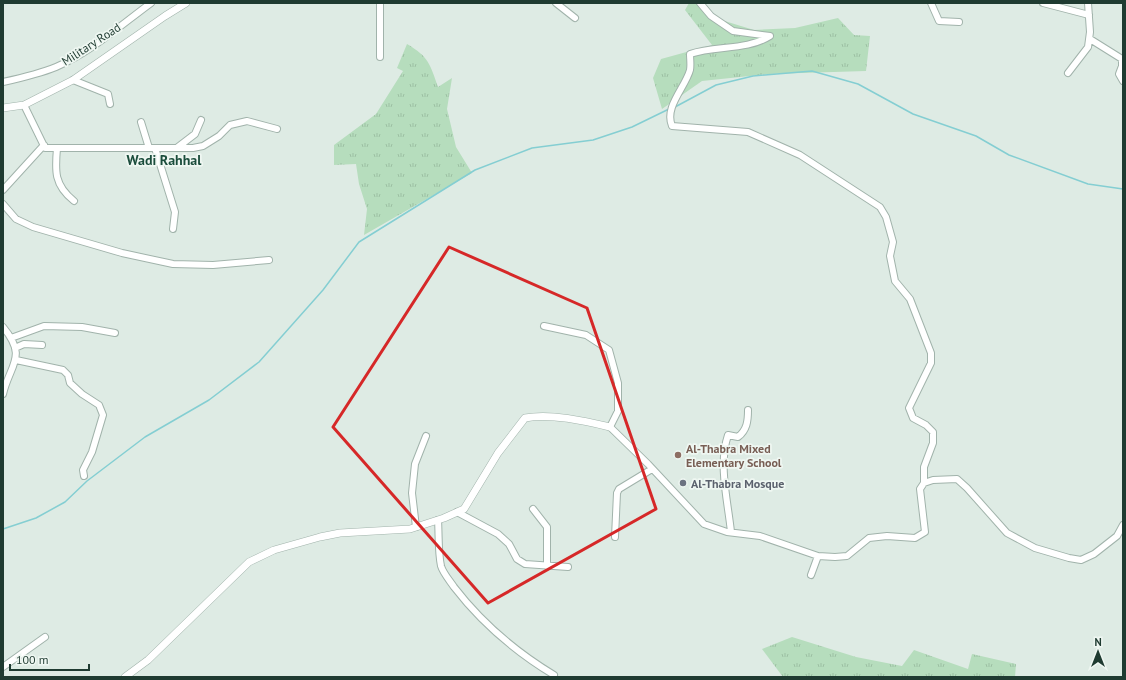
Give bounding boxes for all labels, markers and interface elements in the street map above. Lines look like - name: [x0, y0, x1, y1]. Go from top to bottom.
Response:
- street label: Military Road: [59, 19, 123, 69]
- district label: Wadi Rahhal: [127, 151, 202, 169]
- place label: Al-Thabra Mixed Elementary School: [686, 441, 782, 470]
- marker: Al-Thabra Mixed Elementary School: [673, 450, 683, 460]
- place label: Al-Thabra Mosque: [691, 476, 784, 491]
- marker: Al-Thabra Mosque: [678, 478, 688, 488]
- north arrow: [1078, 632, 1118, 672]
- text: N: [1094, 635, 1102, 649]
- scale bar: [10, 646, 89, 672]
- text: 100 m: [16, 652, 49, 667]

